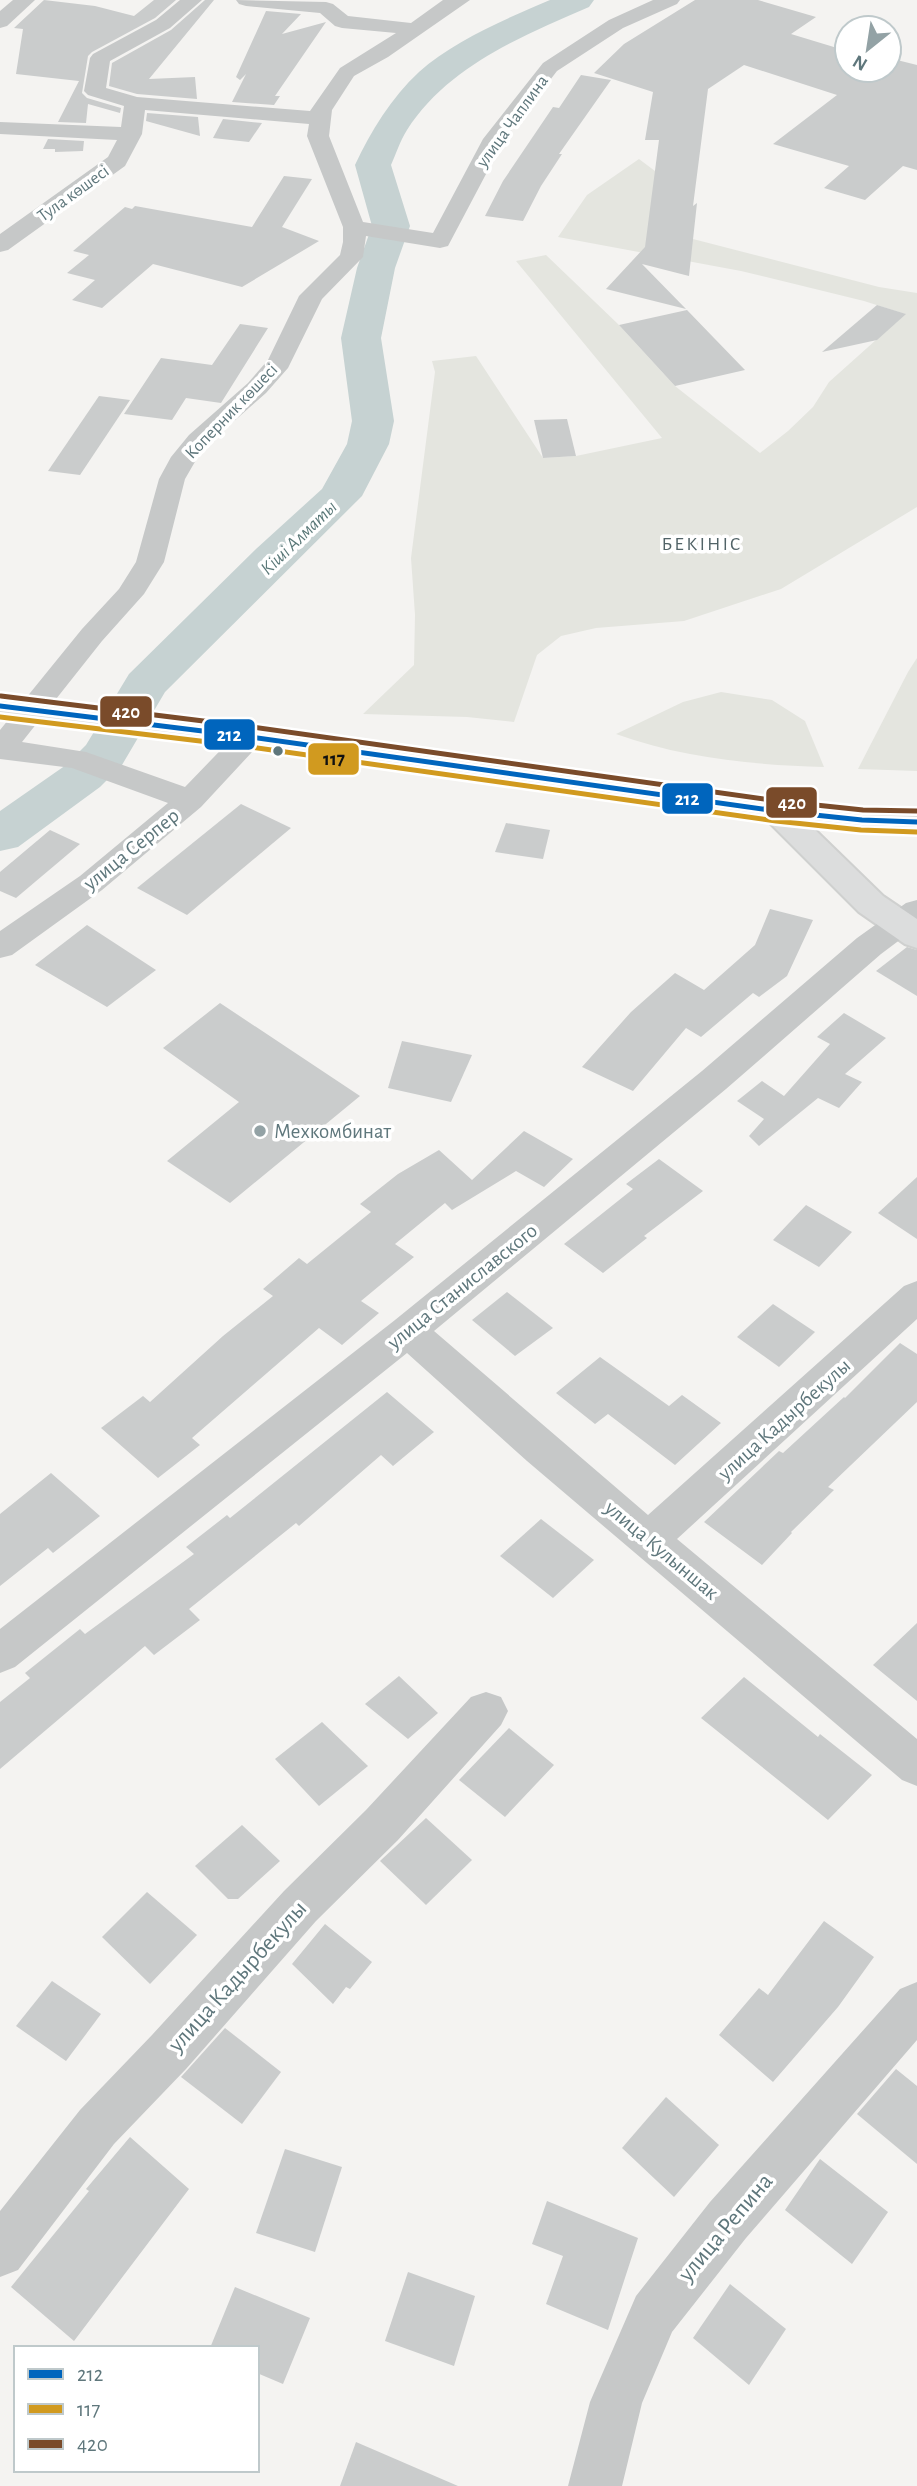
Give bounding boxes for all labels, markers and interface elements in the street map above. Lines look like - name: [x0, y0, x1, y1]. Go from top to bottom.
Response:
- north arrow: [833, 14, 903, 84]
- text: N: [850, 51, 871, 74]
- street label: улица Чаплина: [473, 72, 552, 172]
- street label: Тула көшесі: [35, 162, 113, 226]
- street label: Коперник көшесі: [182, 361, 281, 463]
- water label: Кіші Алматы: [257, 497, 341, 579]
- district label: БЕКІНІС: [662, 535, 742, 554]
- line badge: 420: [99, 695, 153, 728]
- text: 420: [112, 703, 140, 722]
- line badge: 212: [203, 718, 256, 751]
- text: 212: [217, 726, 241, 745]
- line badge: 117: [307, 742, 360, 776]
- unlabelled marker: [271, 744, 285, 758]
- text: 117: [323, 750, 345, 769]
- line badge: 212: [661, 782, 714, 815]
- line badge: 420: [765, 786, 818, 819]
- text: 212: [675, 790, 699, 809]
- text: 420: [778, 794, 806, 813]
- street label: улица Серпер: [79, 805, 183, 895]
- place label: Мехкомбинат: [274, 1121, 391, 1142]
- marker: Мехкомбинат: [252, 1123, 268, 1139]
- street label: улица Станиславского: [383, 1220, 541, 1354]
- street label: улица Кадырбекулы: [713, 1355, 855, 1485]
- street label: улица Кулыншак: [600, 1496, 723, 1604]
- street label: улица Кадырбекулы: [163, 1896, 312, 2058]
- street label: улица Репина: [673, 2169, 778, 2287]
- legend: [14, 2346, 259, 2472]
- text: 212: [77, 2364, 103, 2385]
- text: 117: [77, 2399, 100, 2420]
- text: 420: [77, 2434, 108, 2455]

